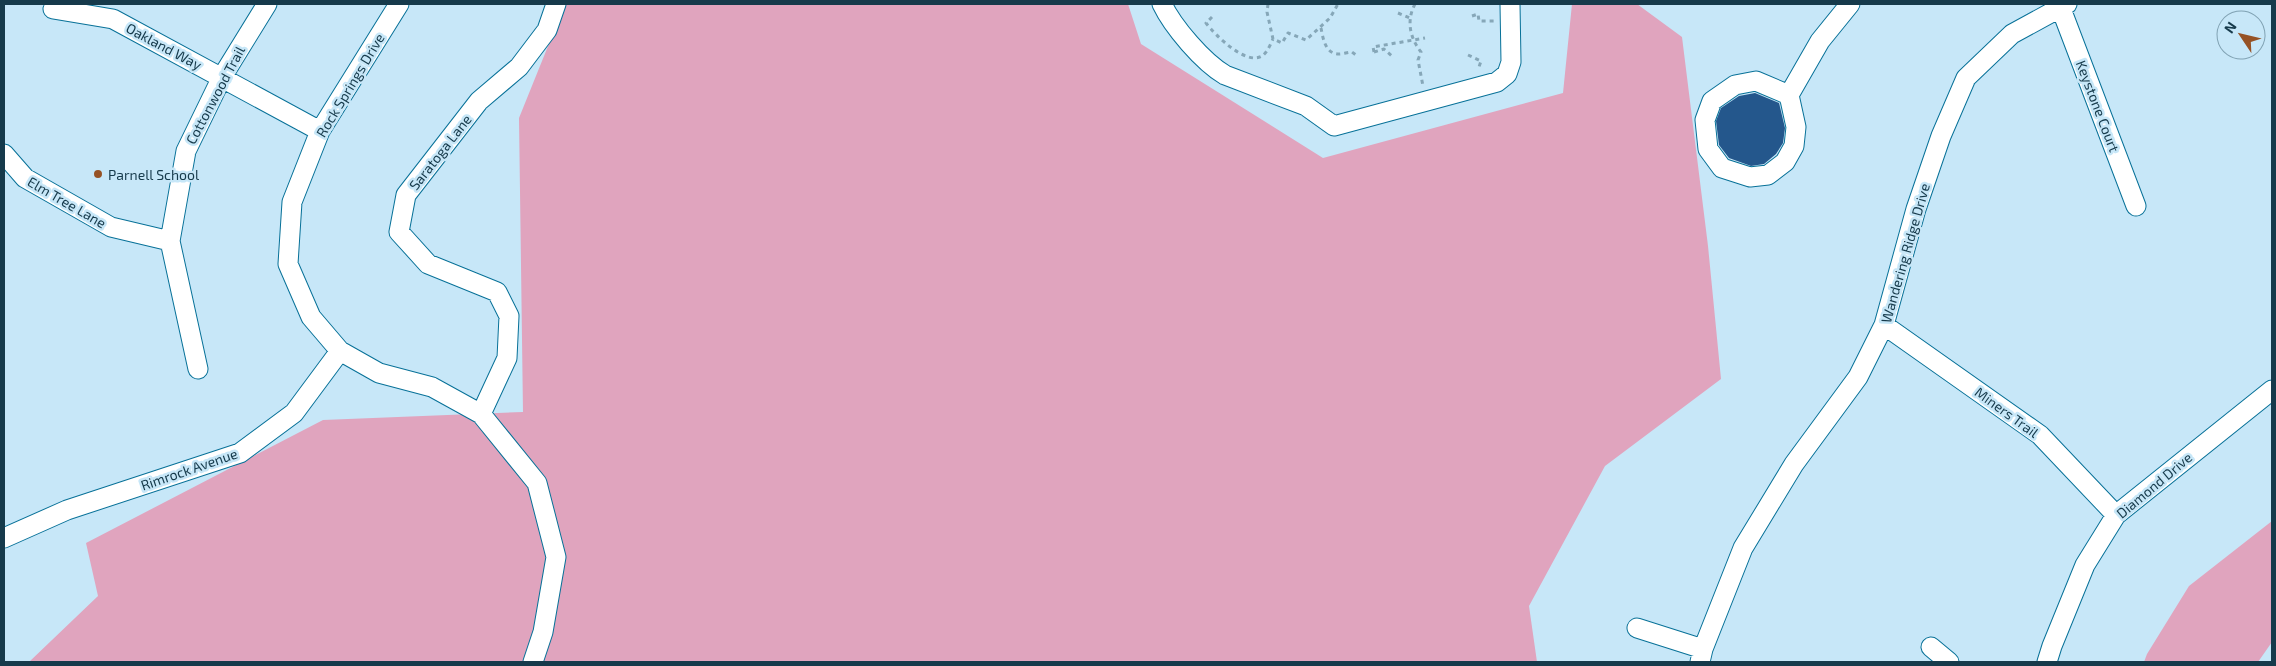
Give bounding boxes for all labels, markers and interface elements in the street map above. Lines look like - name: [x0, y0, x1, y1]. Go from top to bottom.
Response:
- north arrow: [2216, 10, 2266, 60]
- text: N: [2220, 18, 2240, 36]
- street label: Oakland Way: [123, 19, 205, 73]
- street label: Rock Springs Drive: [312, 30, 388, 140]
- street label: Cottonwood Trail: [182, 42, 248, 147]
- street label: Keystone Court: [2073, 58, 2123, 154]
- street label: Saratoga Lane: [405, 111, 475, 193]
- place label: Parnell School: [108, 166, 200, 183]
- marker: Parnell School: [92, 168, 104, 180]
- street label: Elm Tree Lane: [25, 173, 109, 231]
- street label: Wandering Ridge Drive: [1877, 181, 1933, 325]
- street label: Miners Trail: [1972, 383, 2043, 441]
- street label: Rimrock Avenue: [138, 444, 240, 494]
- street label: Diamond Drive: [2113, 449, 2195, 521]

